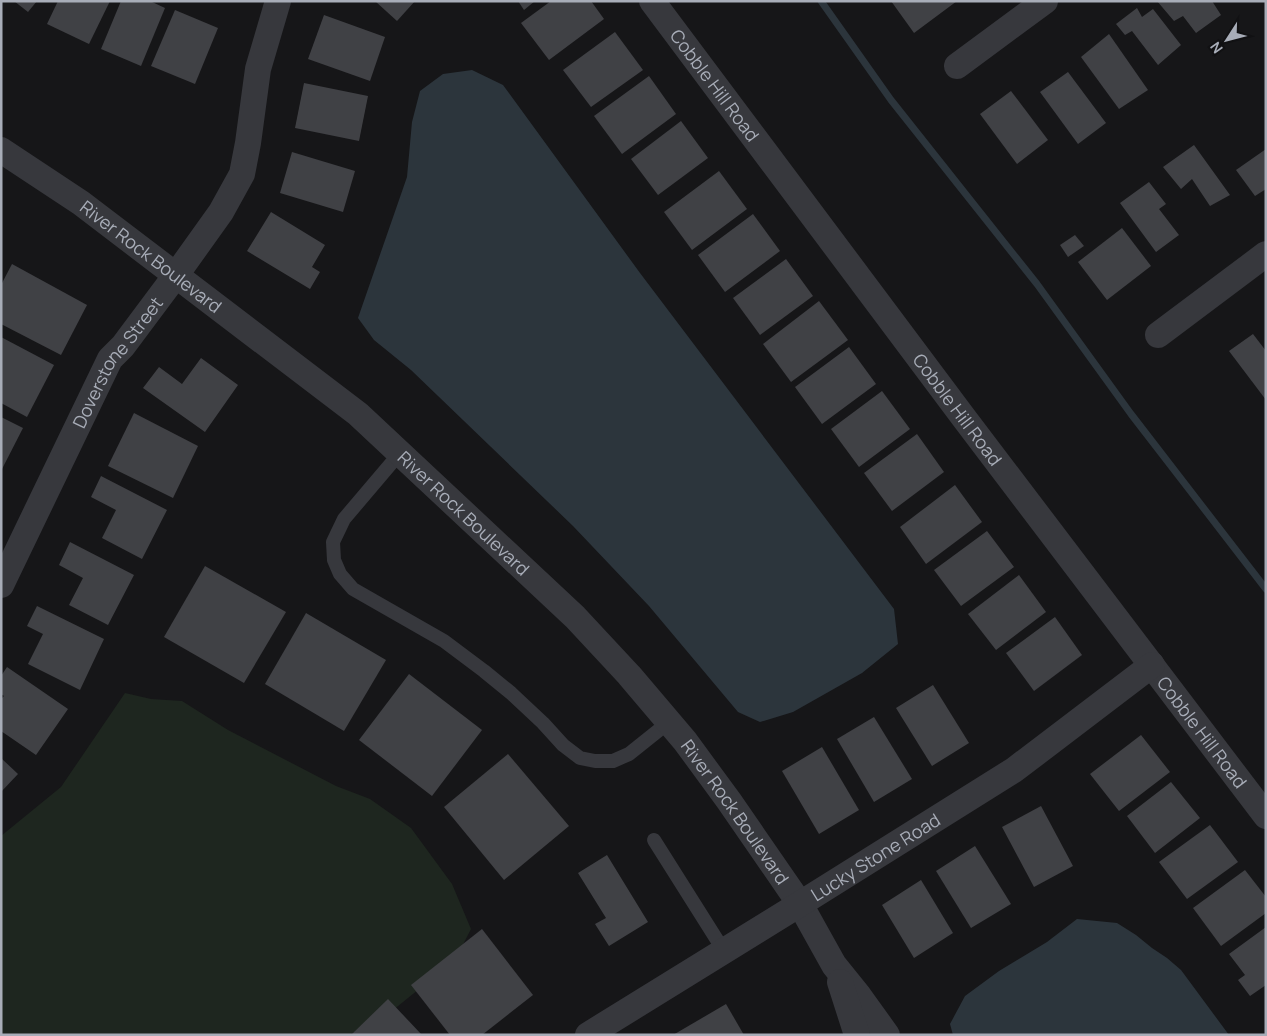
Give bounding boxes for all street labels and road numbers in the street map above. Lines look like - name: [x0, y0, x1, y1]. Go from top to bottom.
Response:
- street label: Cobble Hill Road: [665, 24, 765, 146]
- street label: River Rock Boulevard: [75, 195, 227, 318]
- street label: Doverstone Street: [67, 292, 168, 432]
- street label: Cobble Hill Road: [908, 348, 1008, 470]
- street label: River Rock Boulevard: [393, 445, 535, 580]
- street label: Cobble Hill Road: [1152, 671, 1252, 793]
- street label: River Rock Boulevard: [676, 735, 795, 889]
- street label: Lucky Stone Road: [806, 807, 944, 906]

